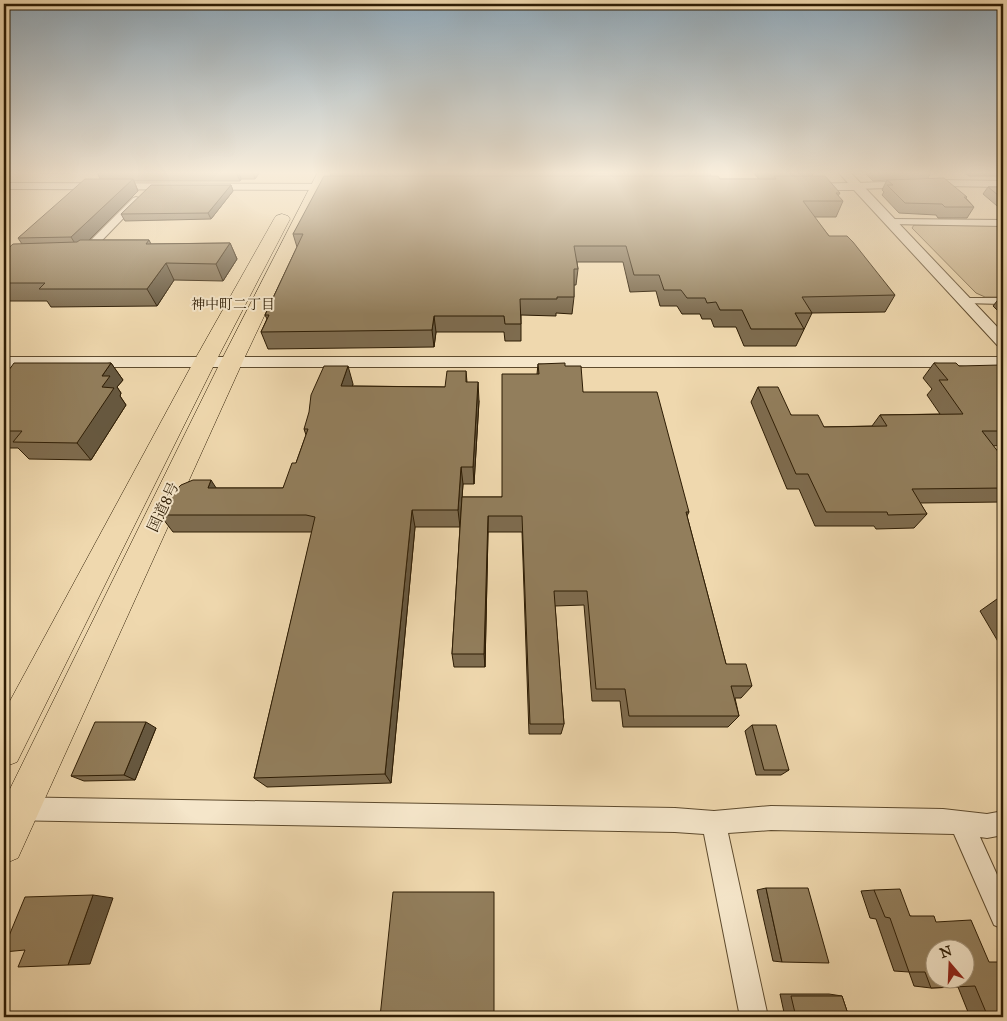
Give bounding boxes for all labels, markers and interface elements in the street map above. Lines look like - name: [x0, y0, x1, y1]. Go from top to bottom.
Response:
- district label: 神中町二丁目: [191, 296, 275, 313]
- street label: 国道8号: [144, 479, 182, 535]
- north arrow: [924, 938, 974, 988]
- text: N: [938, 942, 954, 962]

